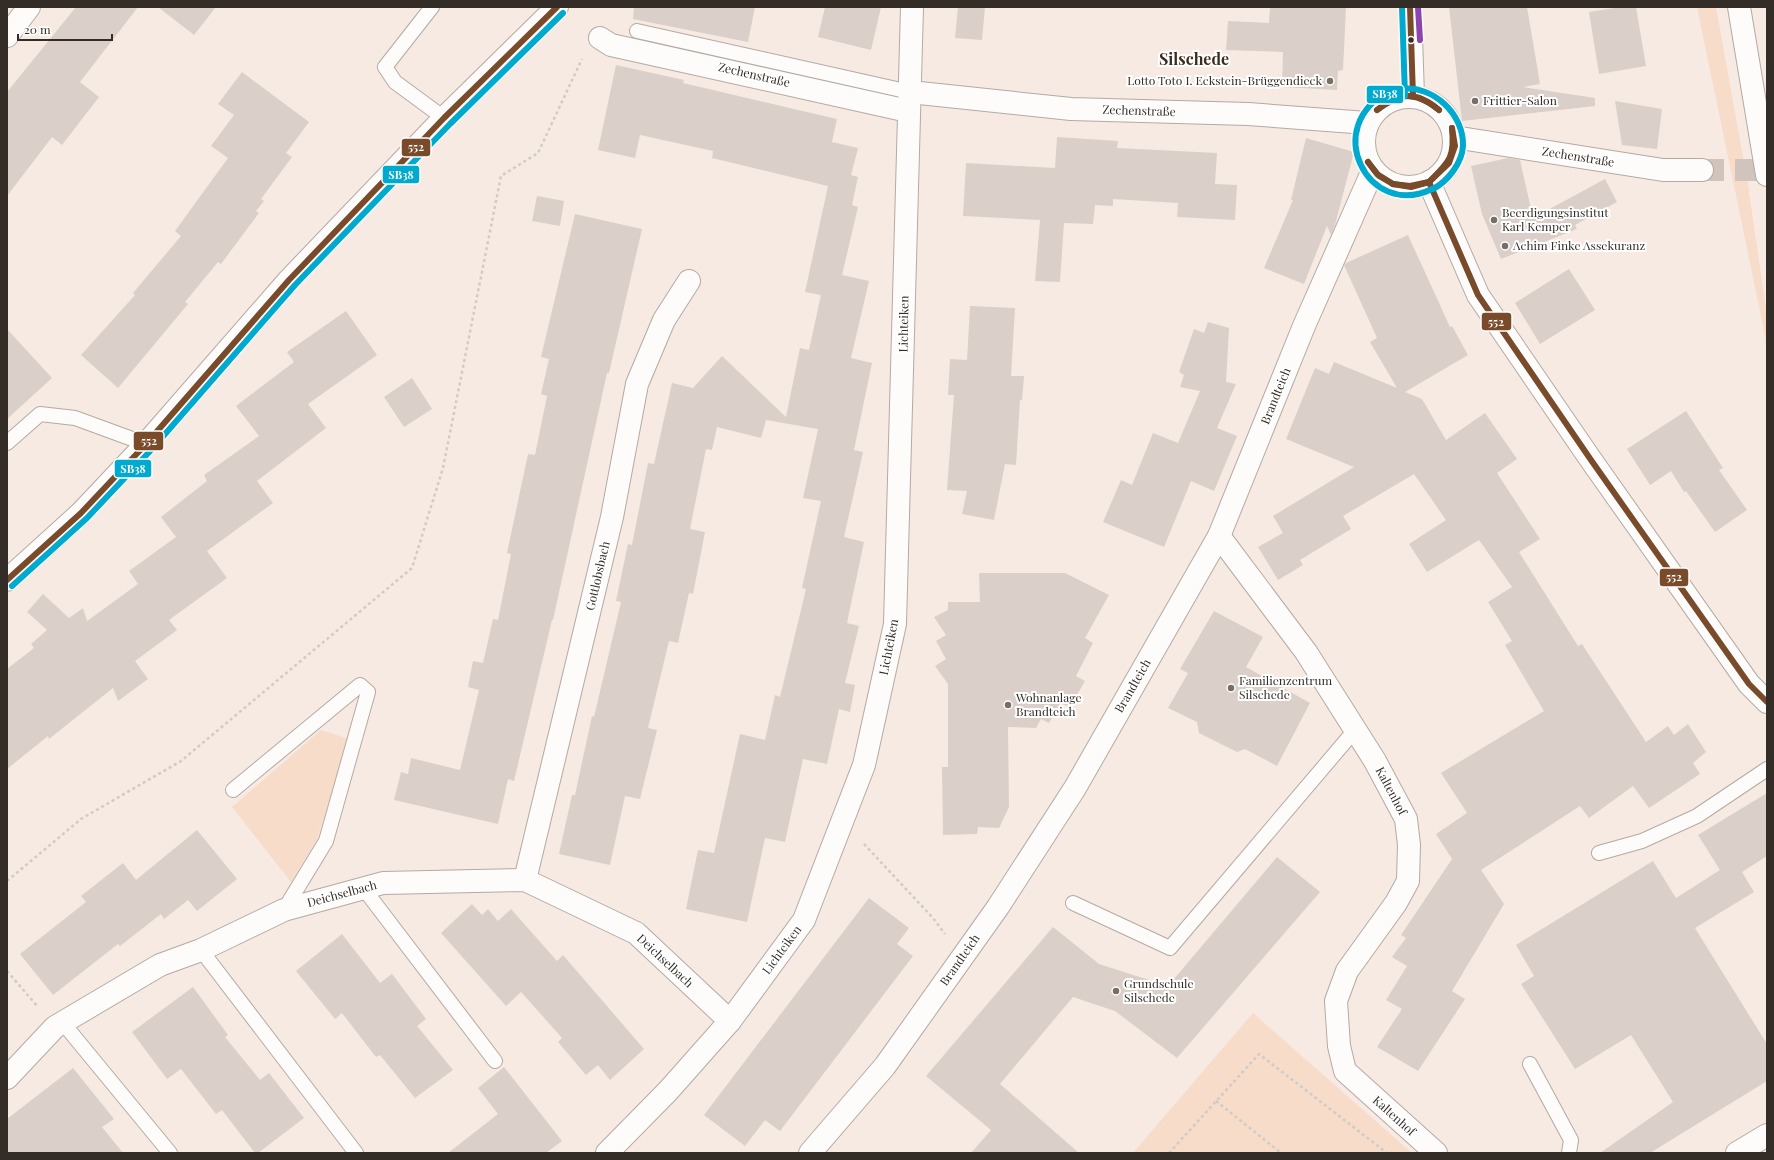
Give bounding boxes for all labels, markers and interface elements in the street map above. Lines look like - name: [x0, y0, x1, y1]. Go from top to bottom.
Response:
- scale bar: [18, 16, 112, 42]
- text: 20 m: [24, 21, 51, 37]
- unlabelled marker: [1406, 35, 1416, 45]
- district label: Silschede: [1159, 48, 1229, 69]
- street label: Zechenstraße: [717, 58, 792, 90]
- place label: Lotto Toto I. Eckstein-Brüggendieck: [1127, 72, 1322, 88]
- marker: Lotto Toto I. Eckstein-Brüggendieck: [1325, 76, 1335, 86]
- line badge: SB38: [1366, 85, 1404, 104]
- text: SB38: [1372, 86, 1398, 101]
- place label: Frittier-Salon: [1483, 92, 1557, 108]
- marker: Frittier-Salon: [1470, 96, 1480, 106]
- street label: Zechenstraße: [1102, 101, 1176, 119]
- line badge: 552: [401, 138, 431, 157]
- text: 552: [408, 139, 424, 154]
- street label: Zechenstraße: [1541, 142, 1616, 170]
- line badge: SB38: [382, 165, 420, 184]
- text: SB38: [388, 167, 414, 182]
- place label: Beerdigungsinstitut Karl Kemper: [1502, 204, 1609, 234]
- marker: Beerdigungsinstitut Karl Kemper: [1489, 215, 1499, 225]
- place label: Achim Finke Assekuranz: [1512, 237, 1645, 253]
- marker: Achim Finke Assekuranz: [1500, 241, 1510, 251]
- street label: Lichteiken: [895, 295, 911, 353]
- line badge: 552: [1481, 312, 1512, 331]
- text: 552: [1488, 314, 1504, 329]
- street label: Brandteich: [1256, 365, 1294, 426]
- line badge: 552: [133, 431, 164, 451]
- text: 552: [141, 433, 157, 448]
- line badge: SB38: [114, 459, 152, 478]
- text: SB38: [120, 461, 146, 476]
- street label: Gottlobsbach: [581, 540, 613, 612]
- line badge: 552: [1659, 568, 1689, 587]
- text: 552: [1666, 569, 1682, 584]
- street label: Lichteiken: [875, 617, 901, 676]
- street label: Brandteich: [1110, 656, 1154, 715]
- place label: Familienzentrum Silschede: [1239, 672, 1333, 702]
- marker: Familienzentrum Silschede: [1226, 683, 1236, 693]
- place label: Wohnanlage Brandteich: [1015, 689, 1082, 719]
- marker: Wohnanlage Brandteich: [1003, 700, 1013, 710]
- street label: Kaltenhof: [1373, 764, 1412, 818]
- street label: Deichselbach: [305, 876, 378, 910]
- street label: Lichteiken: [758, 922, 804, 977]
- street label: Deichselbach: [634, 930, 697, 991]
- street label: Brandteich: [936, 930, 983, 988]
- place label: Grundschule Silschede: [1124, 975, 1194, 1005]
- marker: Grundschule Silschede: [1111, 986, 1121, 996]
- street label: Kaltenhof: [1370, 1092, 1420, 1139]

